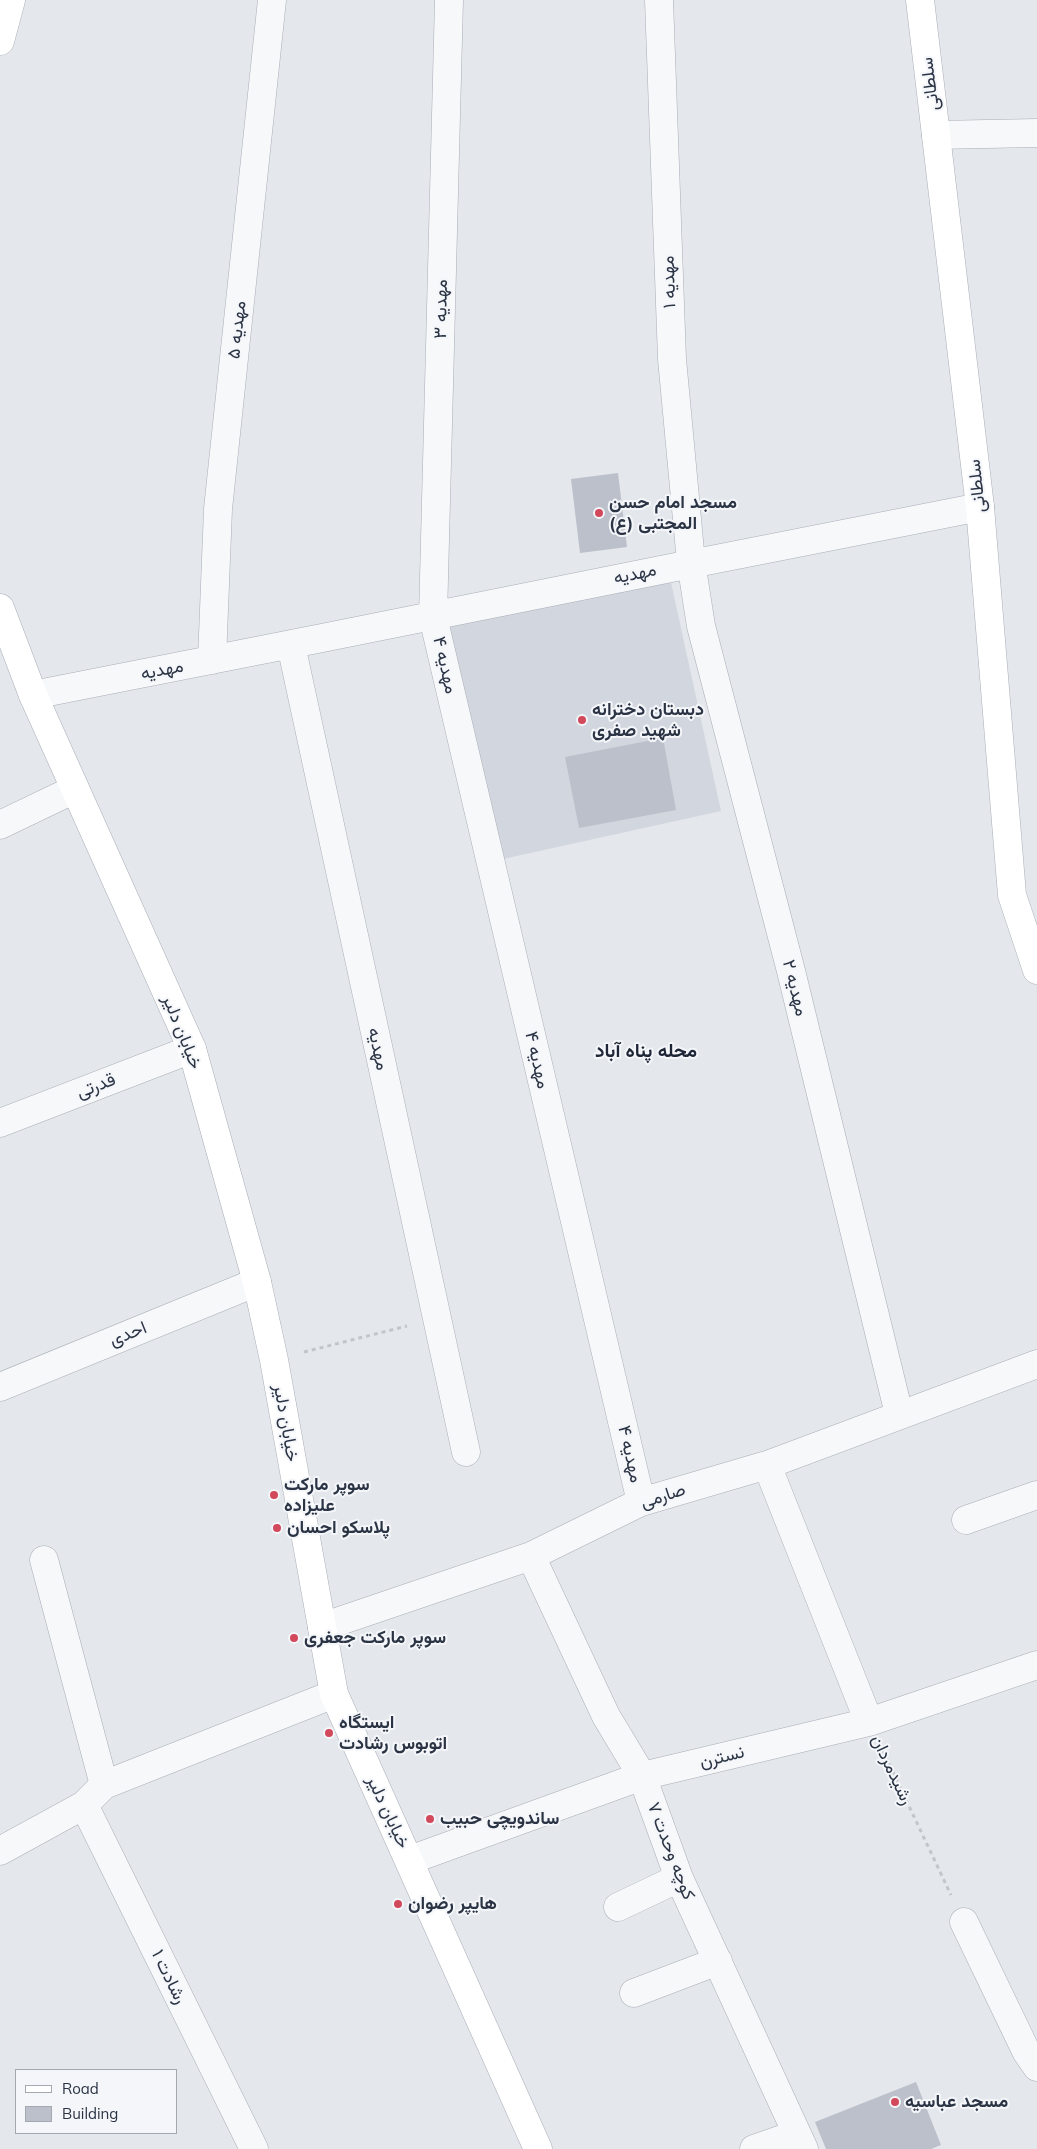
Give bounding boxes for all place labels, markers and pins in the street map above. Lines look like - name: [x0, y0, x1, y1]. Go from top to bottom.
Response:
- place label: مسجد امام حسن المجتبی (ع): [609, 492, 737, 534]
- marker: مسجد امام حسن المجتبی (ع): [593, 507, 605, 519]
- place label: دبستان دخترانه شهید صفری: [592, 699, 704, 742]
- marker: دبستان دخترانه شهید صفری: [576, 714, 588, 726]
- place label: سوپر مارکت علیزاده: [284, 1474, 370, 1516]
- marker: سوپر مارکت علیزاده: [268, 1489, 280, 1501]
- place label: پلاسکو احسان: [287, 1517, 390, 1539]
- marker: پلاسکو احسان: [271, 1522, 283, 1534]
- place label: سوپر مارکت جعفری: [304, 1627, 446, 1649]
- marker: سوپر مارکت جعفری: [288, 1632, 300, 1644]
- place label: ایستگاه اتوبوس رشادت: [339, 1712, 447, 1755]
- marker: ایستگاه اتوبوس رشادت: [323, 1727, 335, 1739]
- place label: ساندویچی حبیب: [440, 1808, 559, 1830]
- marker: ساندویچی حبیب: [424, 1813, 436, 1825]
- place label: هایپر رضوان: [408, 1893, 497, 1915]
- marker: هایپر رضوان: [392, 1898, 404, 1910]
- place label: مسجد عباسیه: [905, 2091, 1008, 2113]
- marker: مسجد عباسیه: [889, 2096, 901, 2108]

